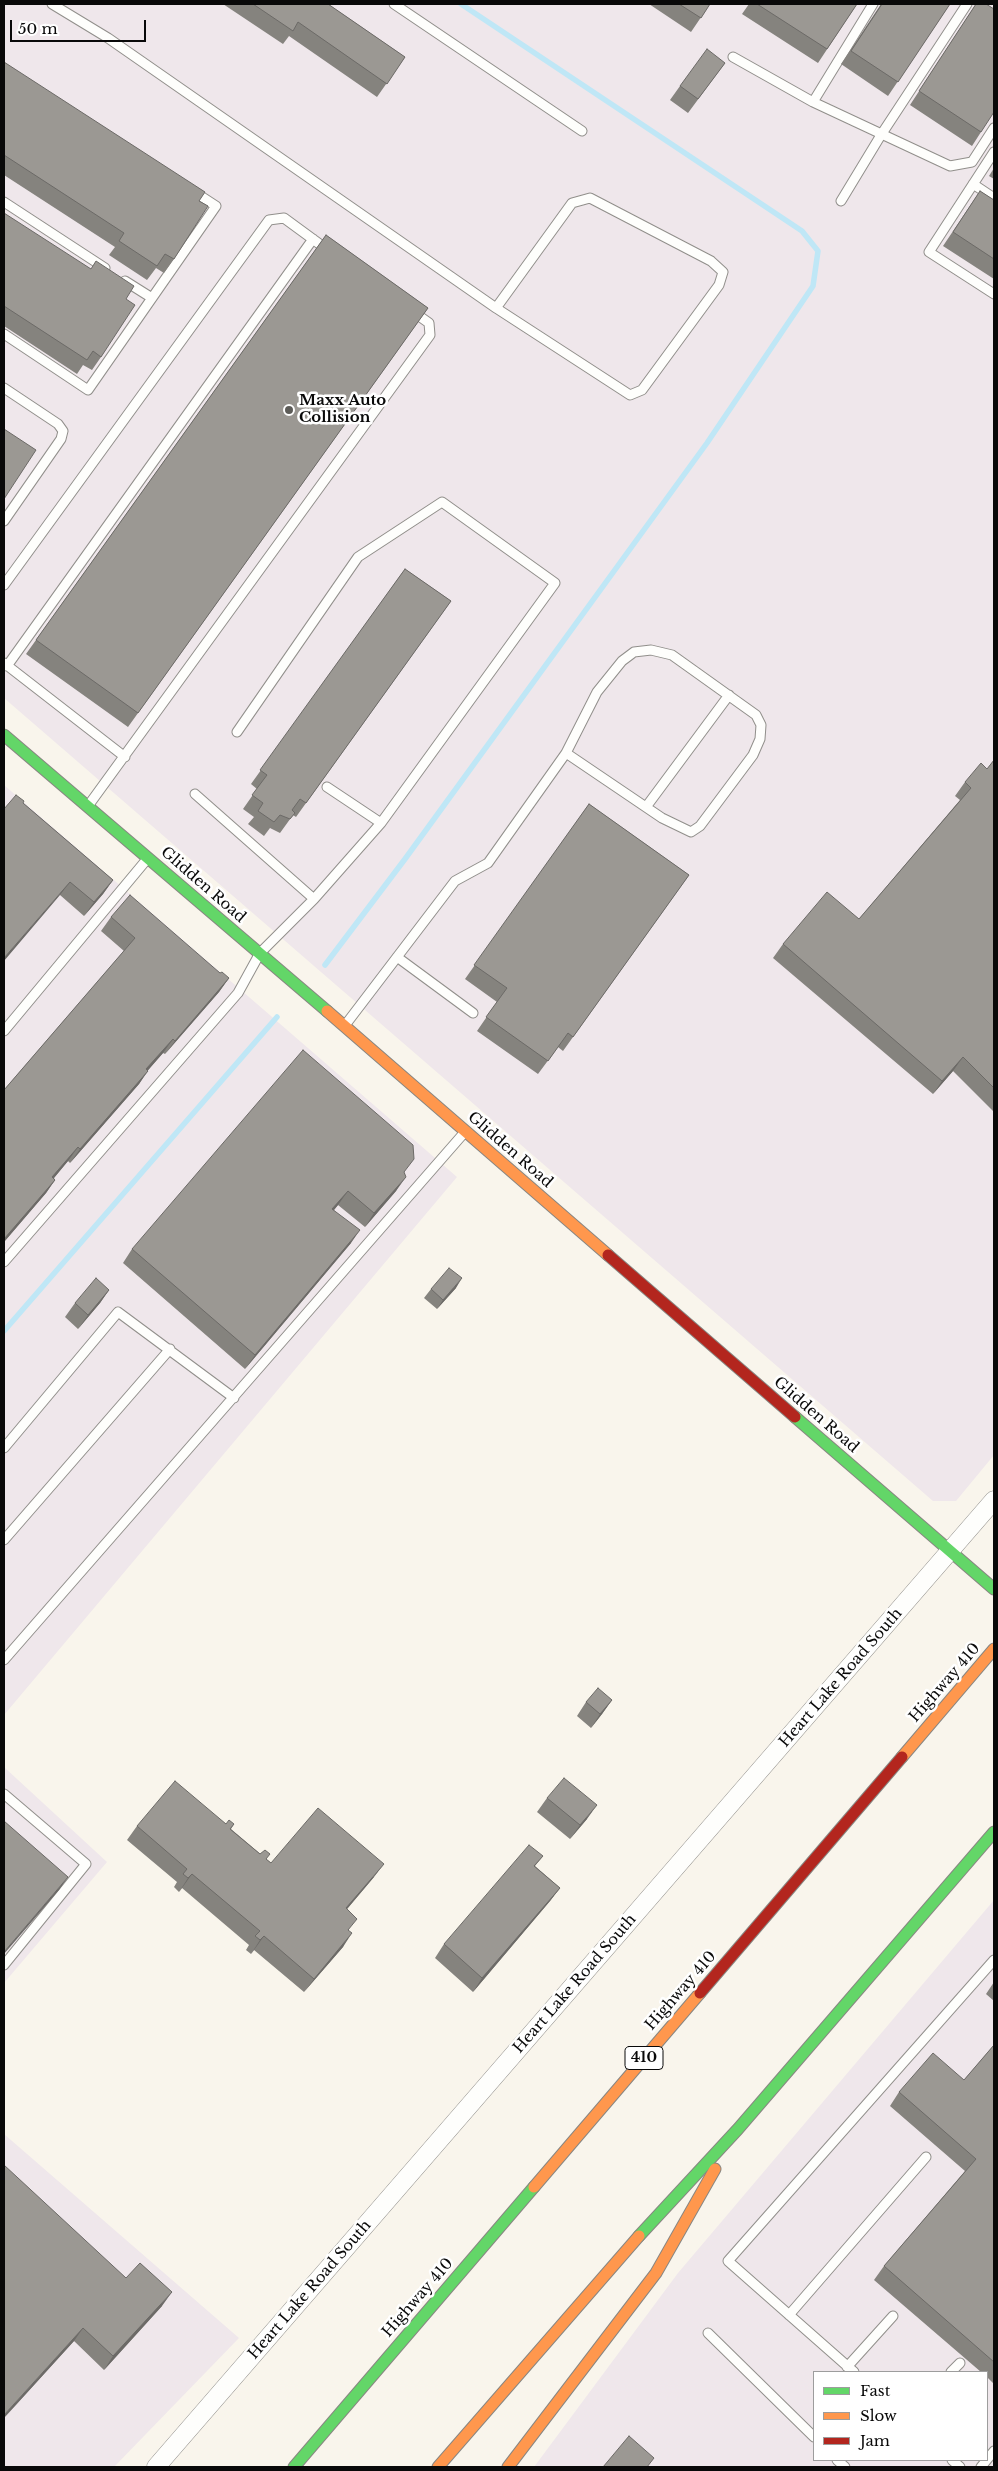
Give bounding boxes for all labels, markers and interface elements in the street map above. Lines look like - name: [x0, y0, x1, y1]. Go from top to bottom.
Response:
- scale bar: [12, 10, 149, 42]
- text: 50 m: [18, 19, 58, 38]
- place label: Maxx Auto Collision: [299, 392, 386, 427]
- marker: Maxx Auto Collision: [283, 404, 295, 416]
- street label: Glidden Road: [157, 843, 249, 927]
- street label: Glidden Road: [464, 1108, 556, 1192]
- street label: Glidden Road: [770, 1373, 862, 1457]
- street label: Heart Lake Road South: [776, 1605, 906, 1751]
- street label: Highway 410: [906, 1640, 984, 1726]
- street label: Heart Lake Road South: [510, 1911, 640, 2057]
- street label: Highway 410: [642, 1948, 720, 2034]
- road number: 410: [625, 2046, 663, 2070]
- street label: Heart Lake Road South: [245, 2217, 375, 2363]
- street label: Highway 410: [379, 2255, 457, 2341]
- legend: [813, 2371, 988, 2461]
- text: Fast: [860, 2381, 890, 2400]
- text: Slow: [860, 2406, 897, 2425]
- text: Jam: [860, 2431, 890, 2450]

